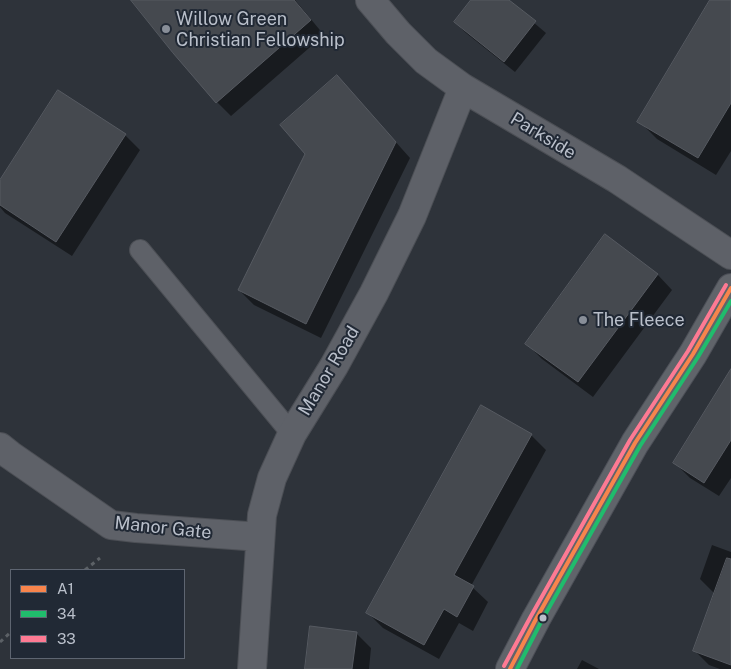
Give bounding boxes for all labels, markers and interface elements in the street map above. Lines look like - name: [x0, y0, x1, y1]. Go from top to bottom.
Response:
- place label: Willow Green Christian Fellowship: [176, 8, 345, 50]
- marker: Willow Green Christian Fellowship: [160, 23, 172, 35]
- street label: Parkside: [506, 108, 580, 164]
- place label: The Fleece: [593, 309, 685, 331]
- marker: The Fleece: [577, 314, 589, 326]
- street label: Manor Road: [294, 322, 364, 420]
- street label: Manor Gate: [113, 512, 213, 544]
- legend: [10, 569, 185, 659]
- text: A1: [57, 580, 74, 597]
- text: 34: [57, 605, 76, 622]
- unlabelled marker: [538, 613, 548, 623]
- text: 33: [57, 630, 76, 647]

